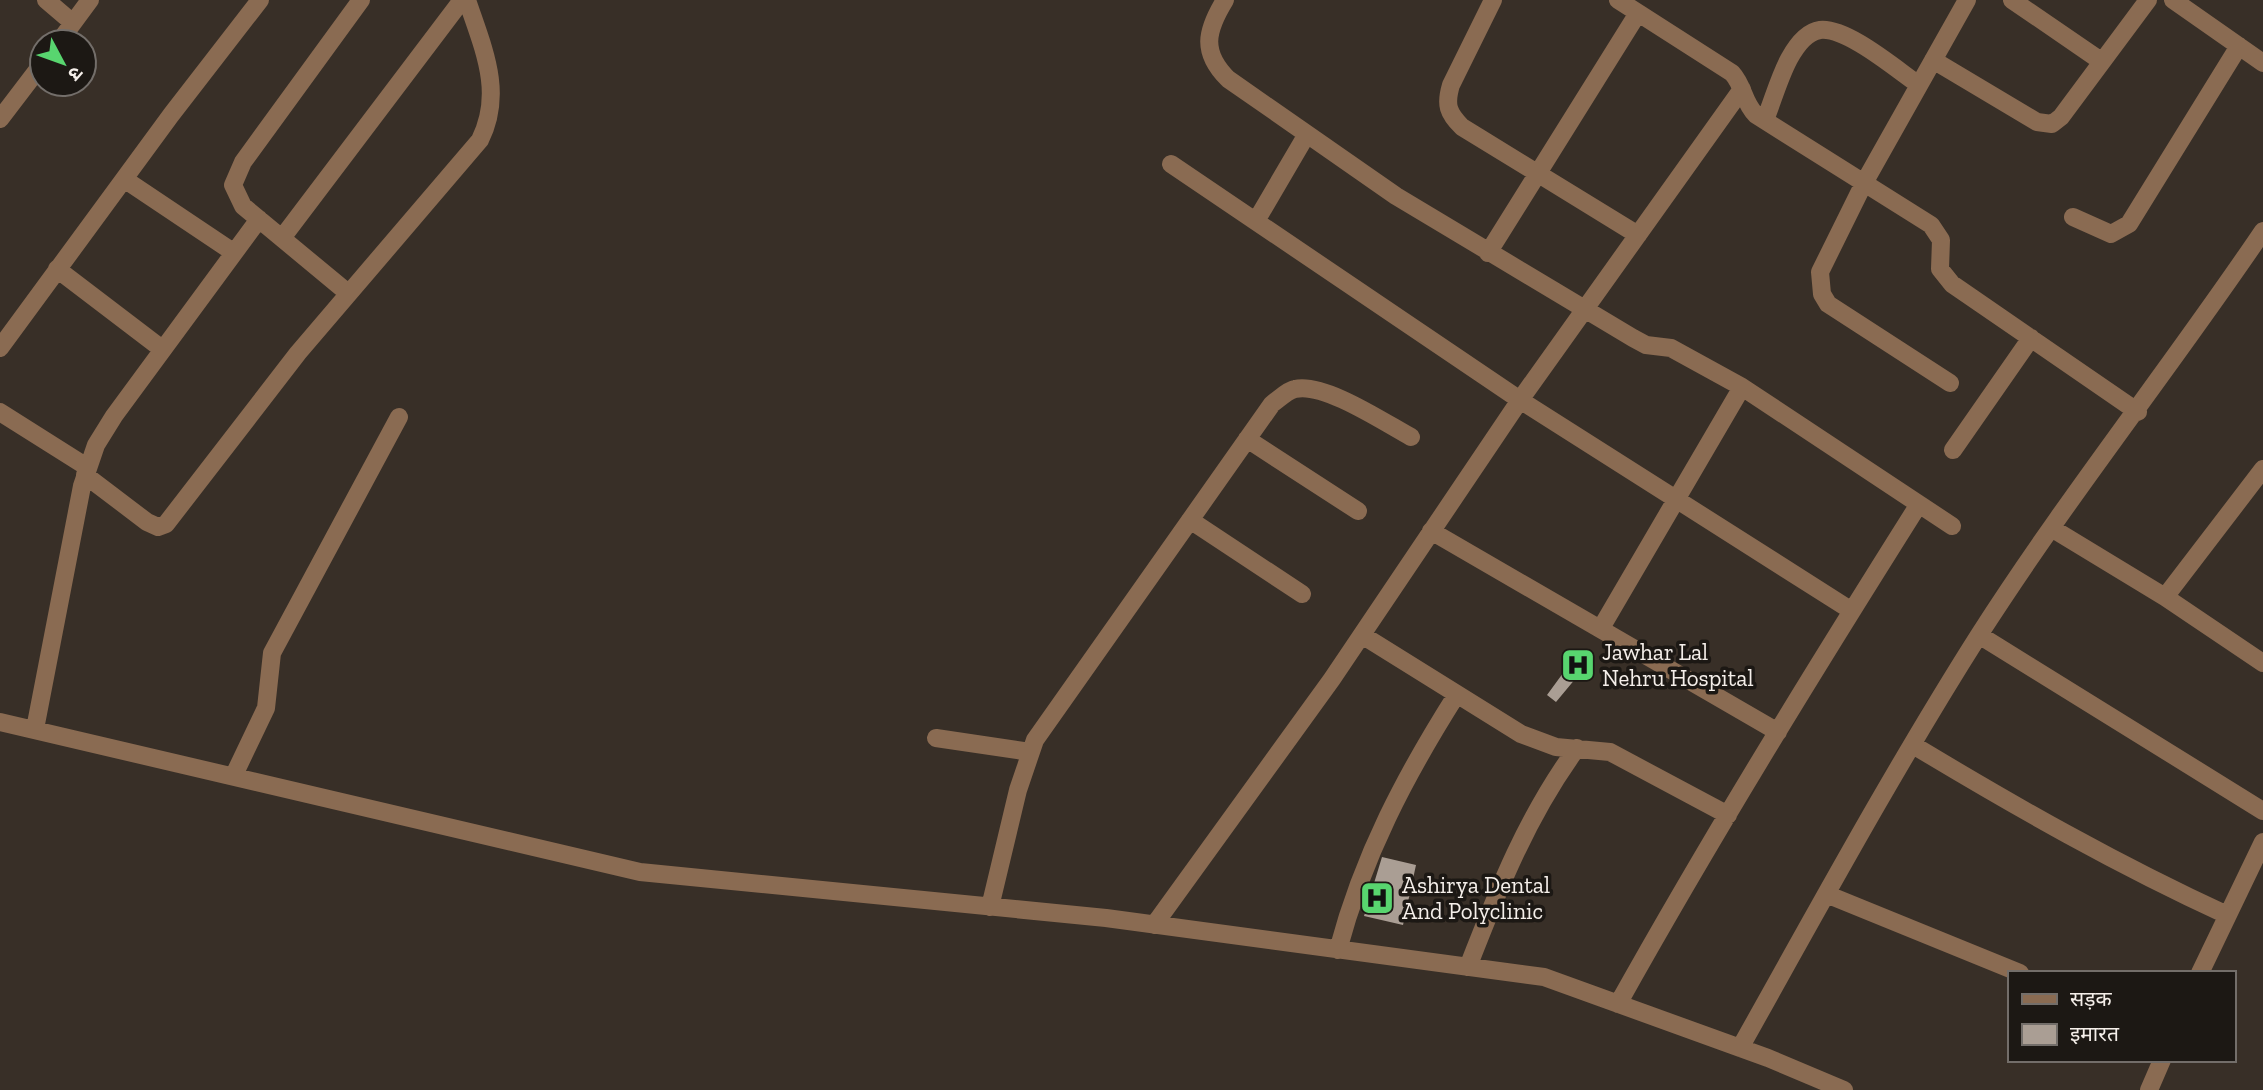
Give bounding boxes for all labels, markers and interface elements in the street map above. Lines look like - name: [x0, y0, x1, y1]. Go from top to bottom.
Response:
- north arrow: [28, 28, 98, 98]
- text: उ: [63, 62, 88, 86]
- place label: Jawhar Lal Nehru Hospital: [1602, 638, 1754, 692]
- hospital icon: Jawhar Lal Nehru Hospital: [1559, 646, 1597, 684]
- place label: Ashirya Dental And Polyclinic: [1402, 871, 1550, 925]
- hospital icon: Ashirya Dental And Polyclinic: [1358, 879, 1396, 917]
- legend: [2008, 971, 2235, 1062]
- text: सड़क: [2070, 986, 2112, 1011]
- text: इमारत: [2070, 1021, 2120, 1046]

